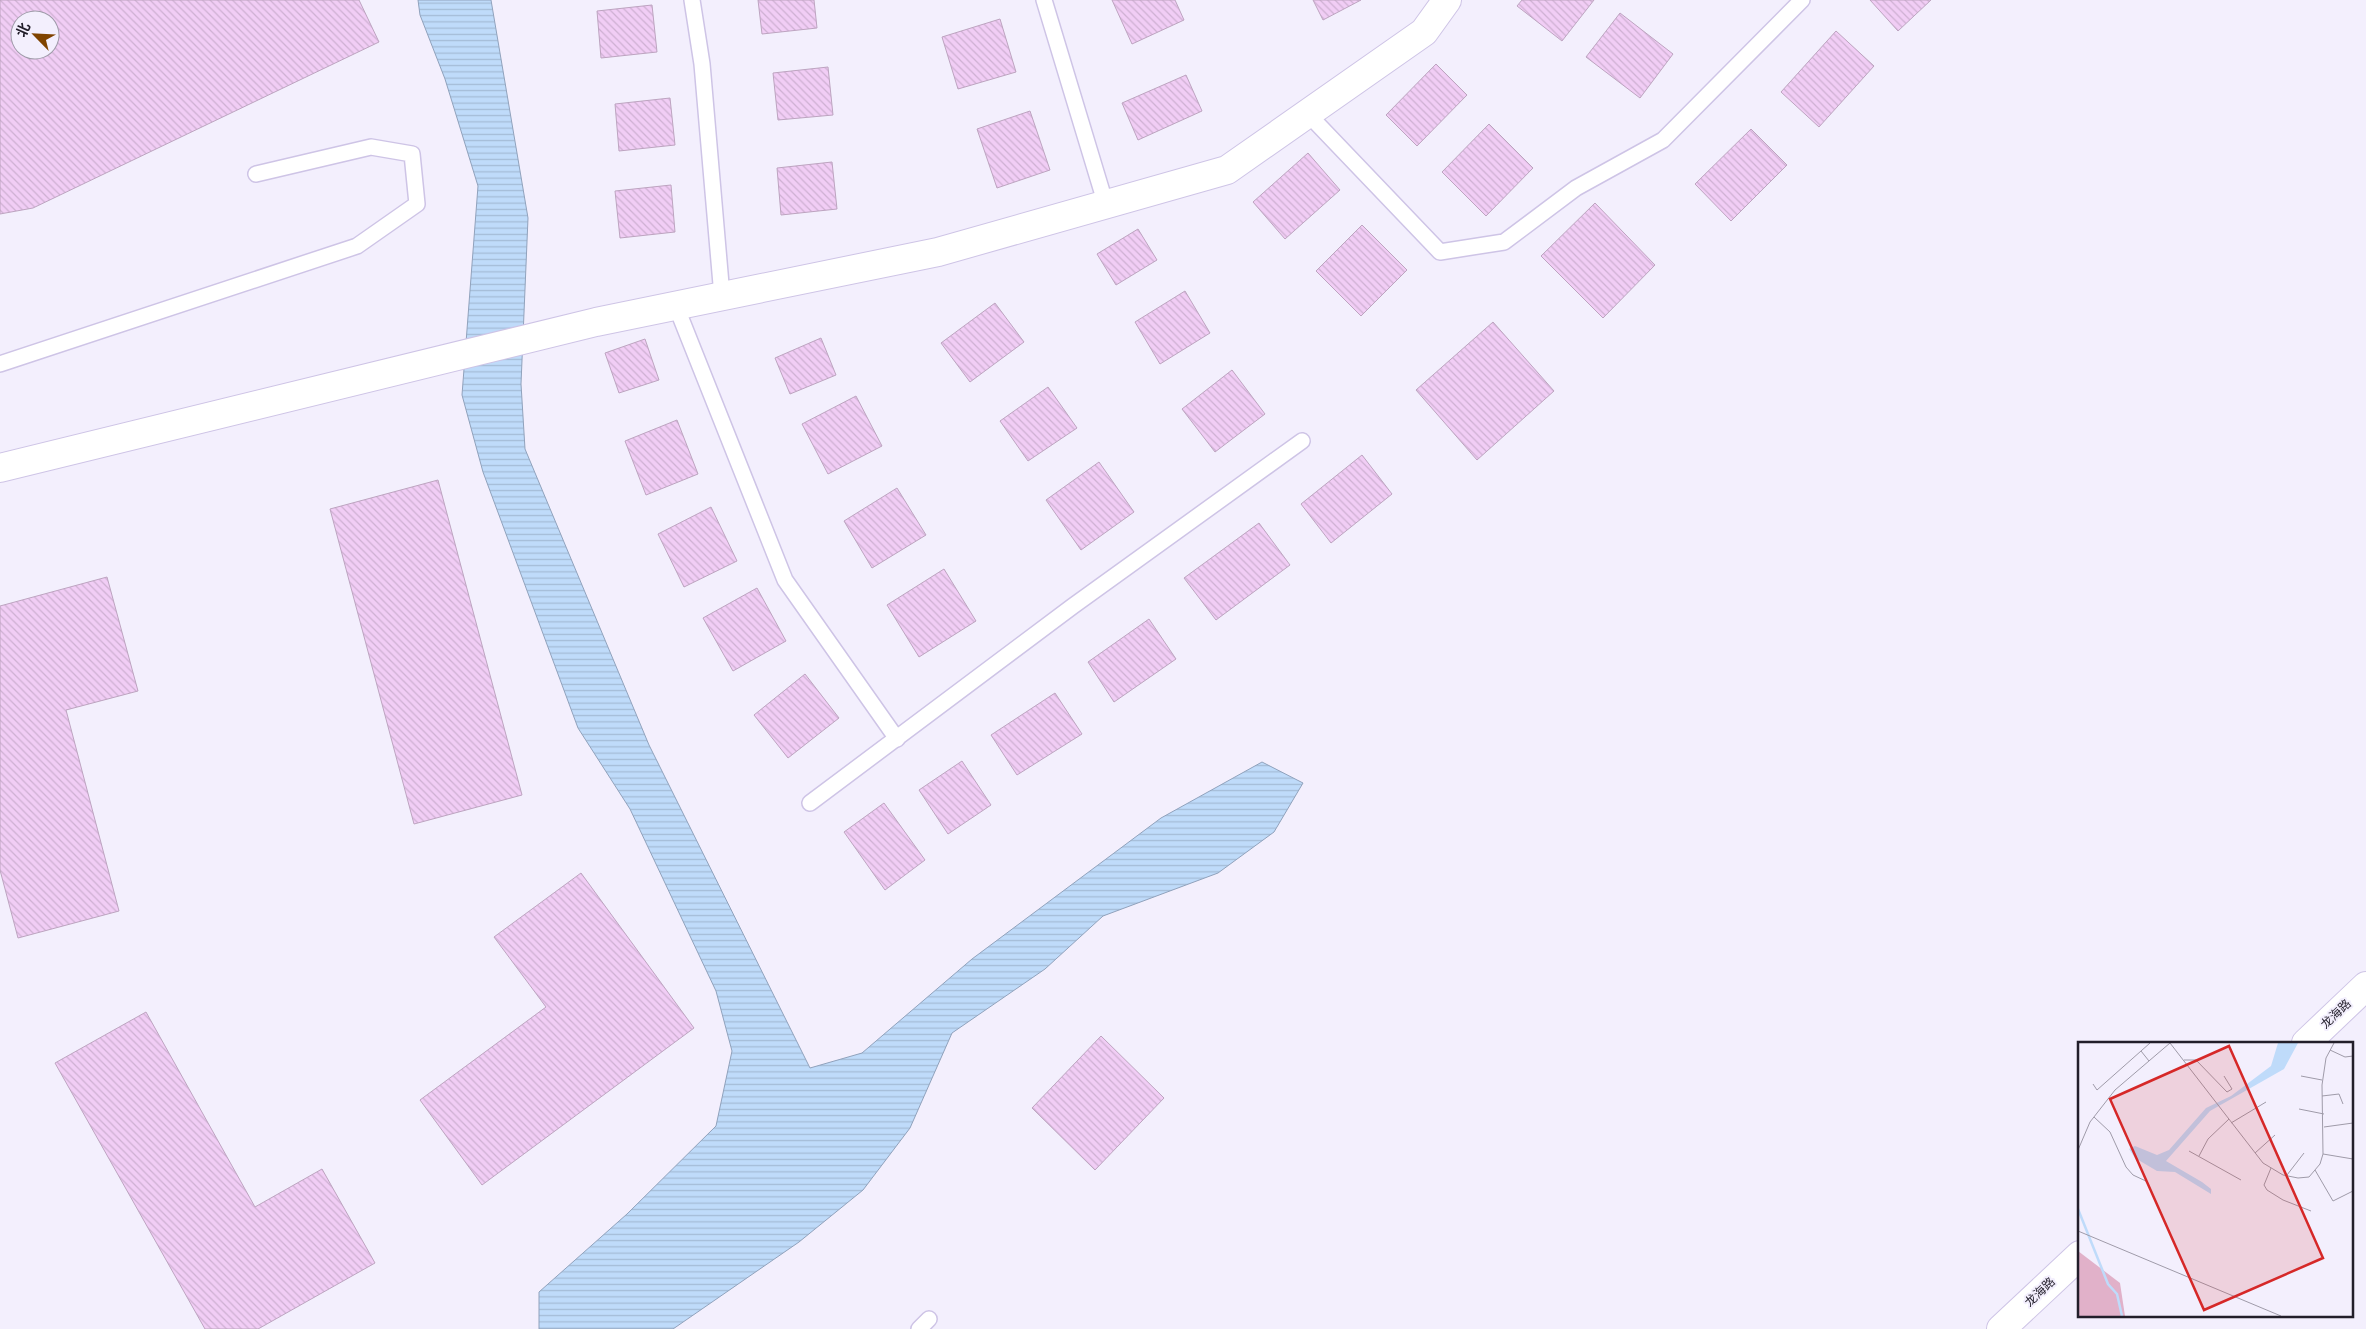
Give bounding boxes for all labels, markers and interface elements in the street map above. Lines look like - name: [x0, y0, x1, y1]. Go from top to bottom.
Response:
- north arrow: [10, 10, 60, 60]
- text: 北: [13, 20, 33, 39]
- street label: 龙海路: [2318, 997, 2354, 1031]
- inset map: [2078, 1042, 2354, 1316]
- street label: 龙海路: [2022, 1275, 2058, 1309]

